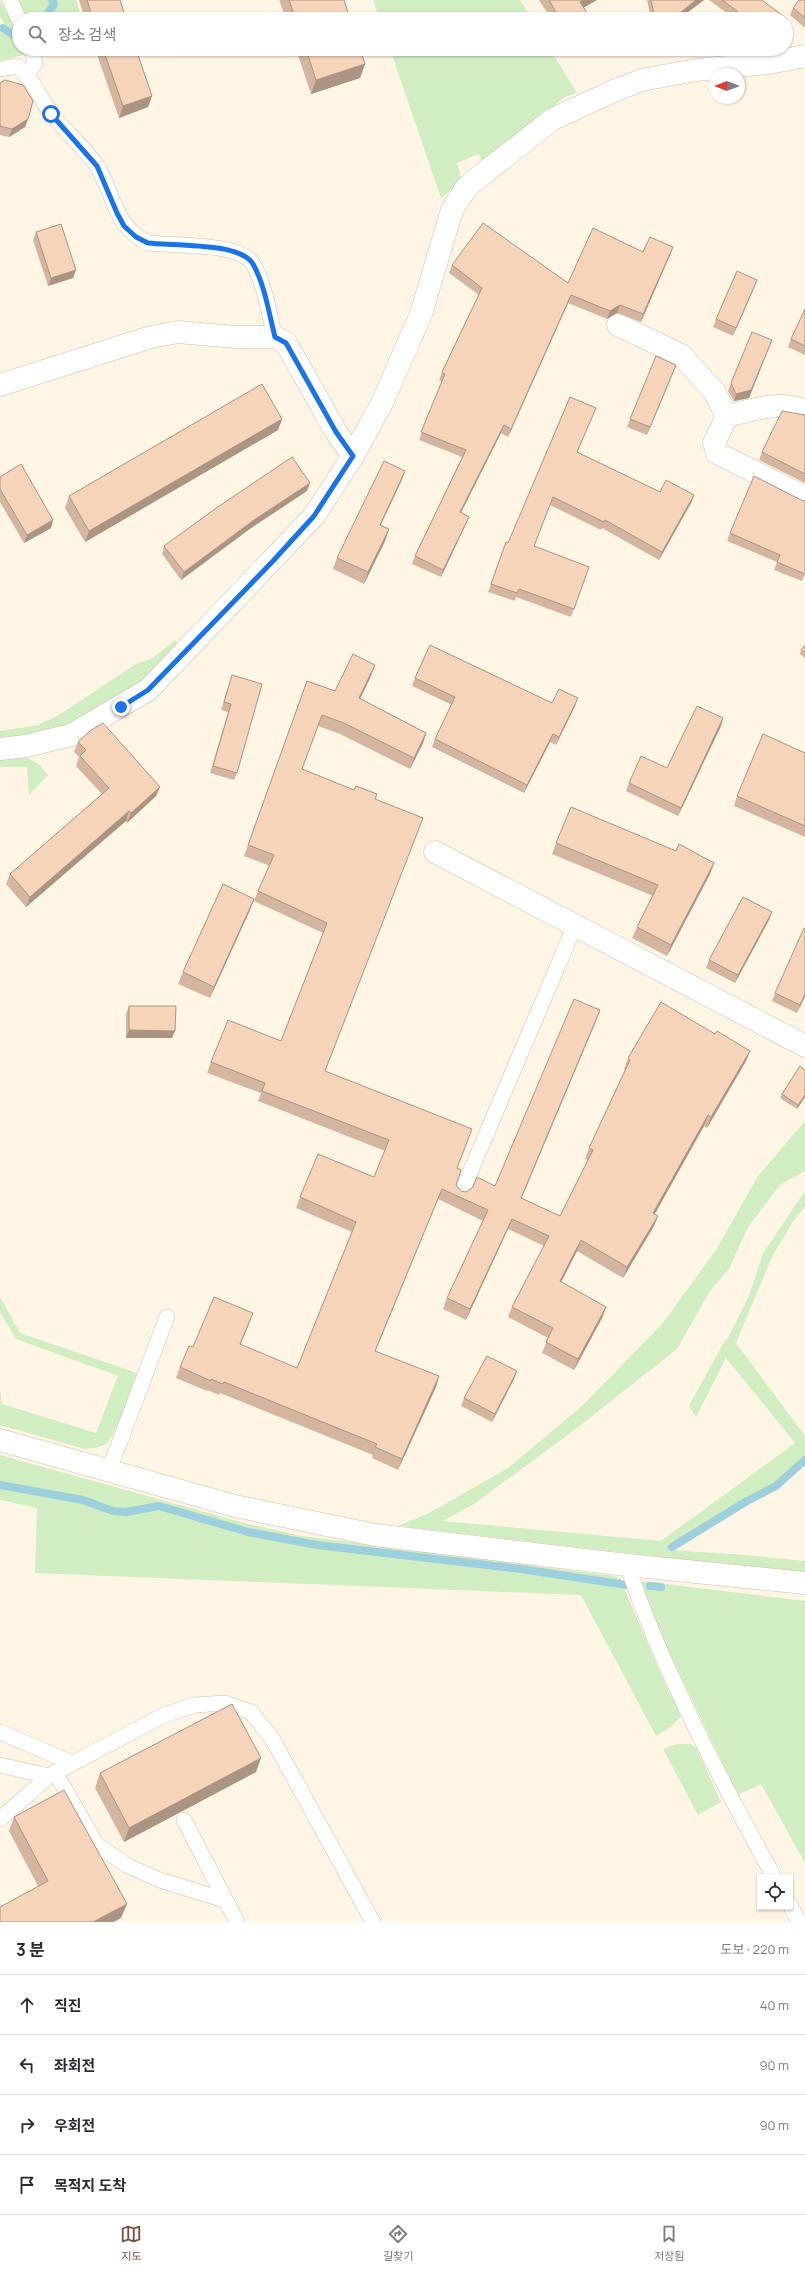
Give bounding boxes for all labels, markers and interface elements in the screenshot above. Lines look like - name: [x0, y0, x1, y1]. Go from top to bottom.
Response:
- search box: [12, 12, 793, 56]
- icon: search: [26, 23, 48, 45]
- text: 장소 검색: [58, 24, 116, 45]
- north arrow: [709, 68, 745, 104]
- route start: [42, 105, 60, 123]
- route end: [112, 698, 130, 716]
- map controls: [757, 1874, 793, 1910]
- button: locate: [757, 1874, 793, 1910]
- text: 3 분: [16, 1938, 45, 1961]
- text: 도보 · 220 m: [721, 1940, 789, 1958]
- icon: ahead: [16, 1994, 38, 2016]
- text: 직진: [54, 1995, 82, 2016]
- text: 40 m: [760, 1996, 789, 2014]
- icon: left: [16, 2054, 38, 2076]
- text: 좌회전: [54, 2055, 95, 2076]
- text: 90 m: [759, 2056, 789, 2074]
- icon: right: [16, 2114, 38, 2136]
- text: 우회전: [54, 2115, 95, 2136]
- text: 90 m: [759, 2116, 789, 2134]
- icon: arrive: [16, 2174, 38, 2196]
- text: 목적지 도착: [54, 2175, 126, 2196]
- tab: 지도: [120, 2223, 142, 2263]
- tab: 길찾기: [383, 2223, 414, 2263]
- tab: 저장됨: [654, 2223, 685, 2263]

